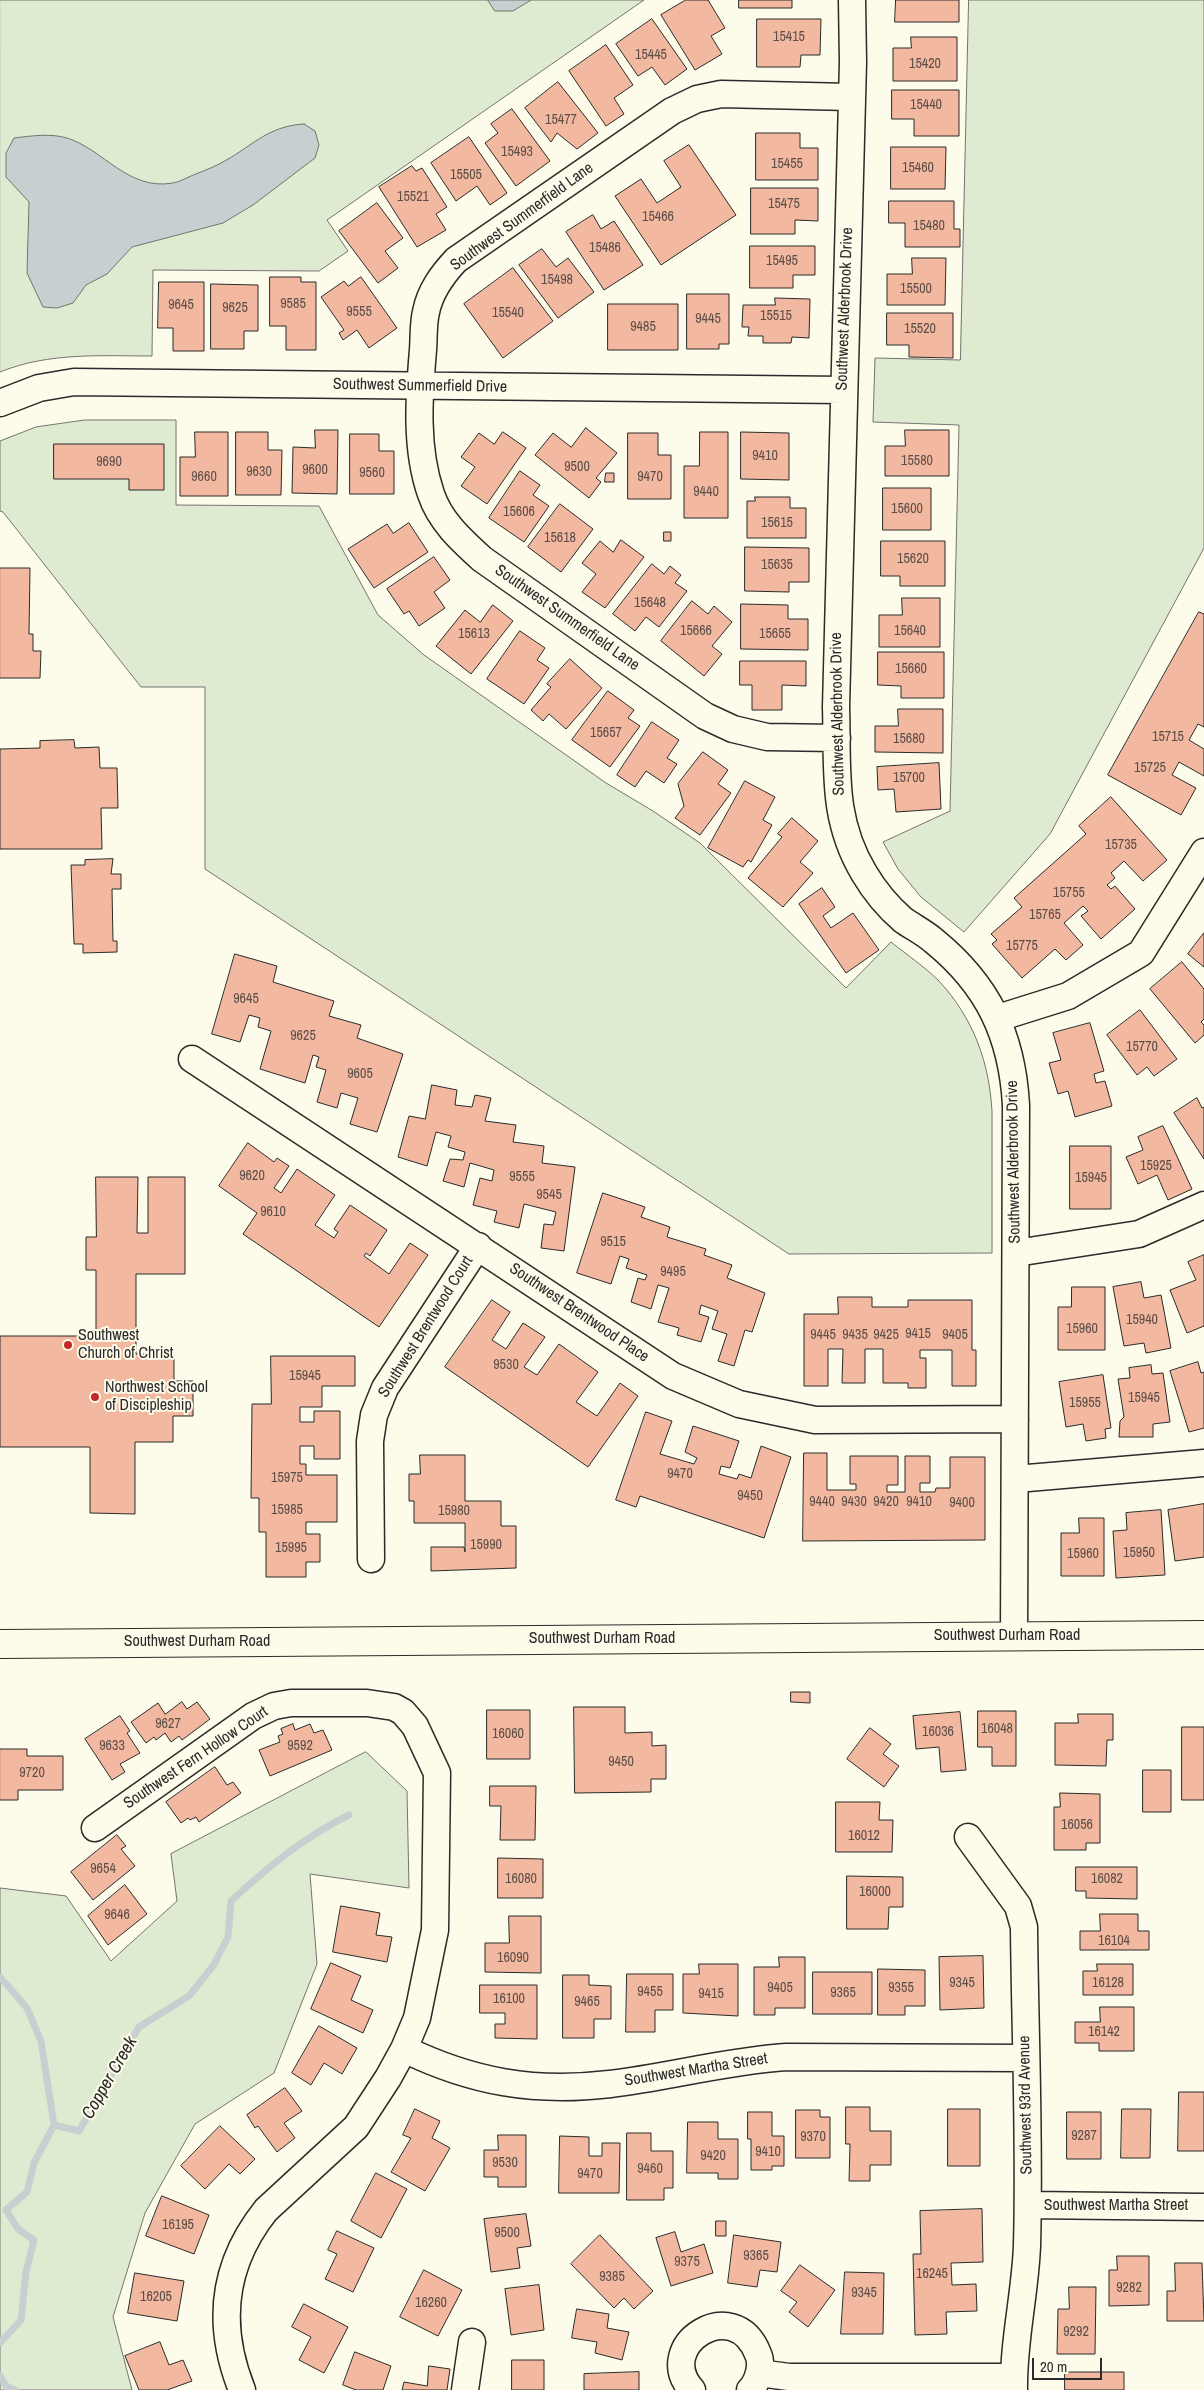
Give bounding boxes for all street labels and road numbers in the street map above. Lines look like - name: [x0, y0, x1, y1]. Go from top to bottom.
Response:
- street label: Southwest Summerfield Lane: [447, 159, 597, 275]
- street label: Southwest Alderbrook Drive: [833, 227, 857, 391]
- street label: Southwest Summerfield Drive: [333, 375, 507, 397]
- street label: Southwest Summerfield Lane: [491, 561, 643, 675]
- street label: Southwest Alderbrook Drive: [827, 632, 849, 796]
- street label: Southwest Alderbrook Drive: [1003, 1080, 1025, 1244]
- street label: Southwest Brentwood Court: [375, 1253, 477, 1401]
- street label: Southwest Brentwood Place: [506, 1259, 652, 1367]
- street label: Southwest Durham Road: [934, 1626, 1080, 1646]
- street label: Southwest Durham Road: [529, 1629, 675, 1649]
- street label: Southwest Durham Road: [124, 1632, 270, 1652]
- street label: Southwest Fern Hollow Court: [120, 1703, 272, 1813]
- street label: Southwest 93rd Avenue: [1015, 2035, 1037, 2175]
- street label: Southwest Martha Street: [623, 2049, 769, 2091]
- street label: Southwest Martha Street: [1044, 2196, 1188, 2216]

